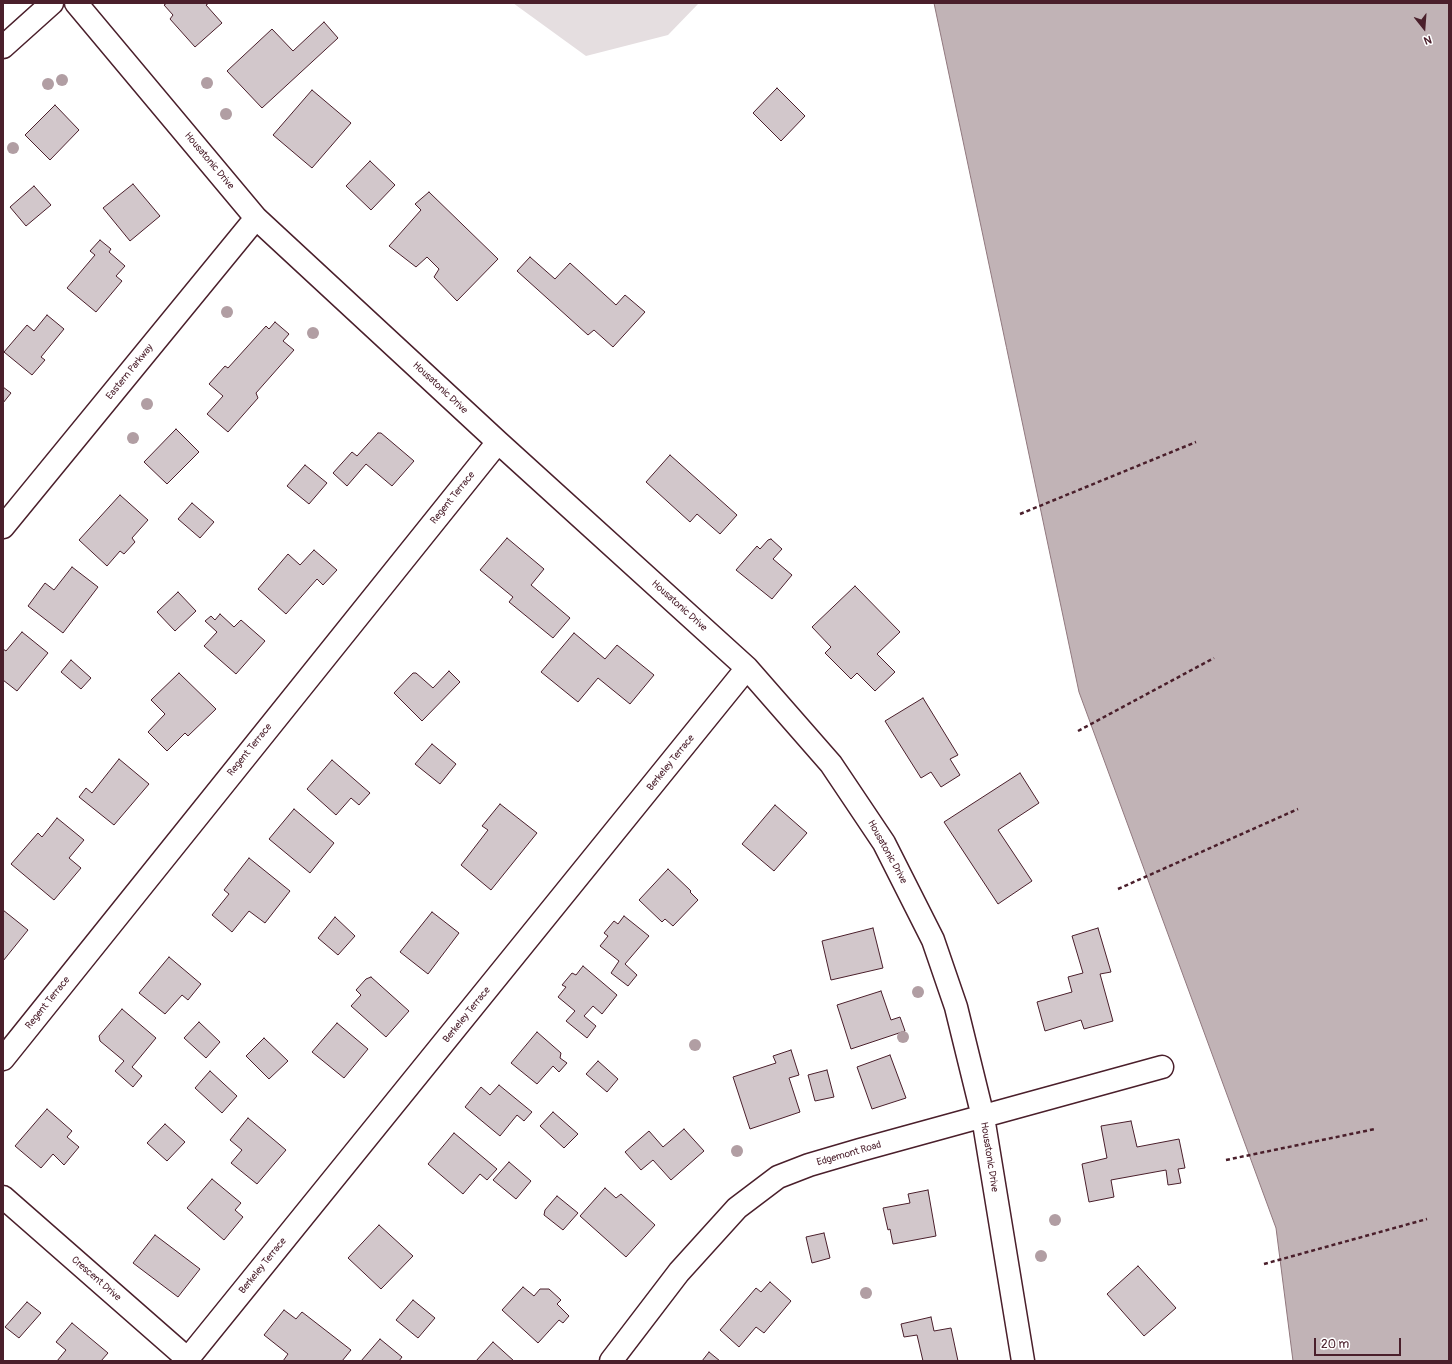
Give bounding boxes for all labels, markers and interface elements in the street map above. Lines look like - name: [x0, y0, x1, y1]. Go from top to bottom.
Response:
- north arrow: [1404, 8, 1444, 48]
- text: N: [1422, 33, 1433, 47]
- street label: Housatonic Drive: [182, 130, 236, 192]
- street label: Eastern Parkway: [104, 342, 156, 402]
- street label: Housatonic Drive: [410, 359, 470, 417]
- street label: Regent Terrace: [428, 469, 478, 527]
- street label: Housatonic Drive: [649, 578, 709, 634]
- street label: Regent Terrace: [225, 721, 275, 779]
- street label: Berkeley Terrace: [645, 733, 697, 793]
- street label: Housatonic Drive: [865, 818, 909, 886]
- street label: Regent Terrace: [23, 974, 73, 1032]
- street label: Berkeley Terrace: [441, 985, 493, 1045]
- street label: Housatonic Drive: [978, 1121, 1000, 1193]
- street label: Edgemont Road: [815, 1139, 883, 1169]
- street label: Berkeley Terrace: [237, 1236, 289, 1296]
- street label: Crescent Drive: [69, 1254, 123, 1304]
- scale bar: [1316, 1330, 1403, 1356]
- text: 20 m: [1321, 1337, 1349, 1352]

